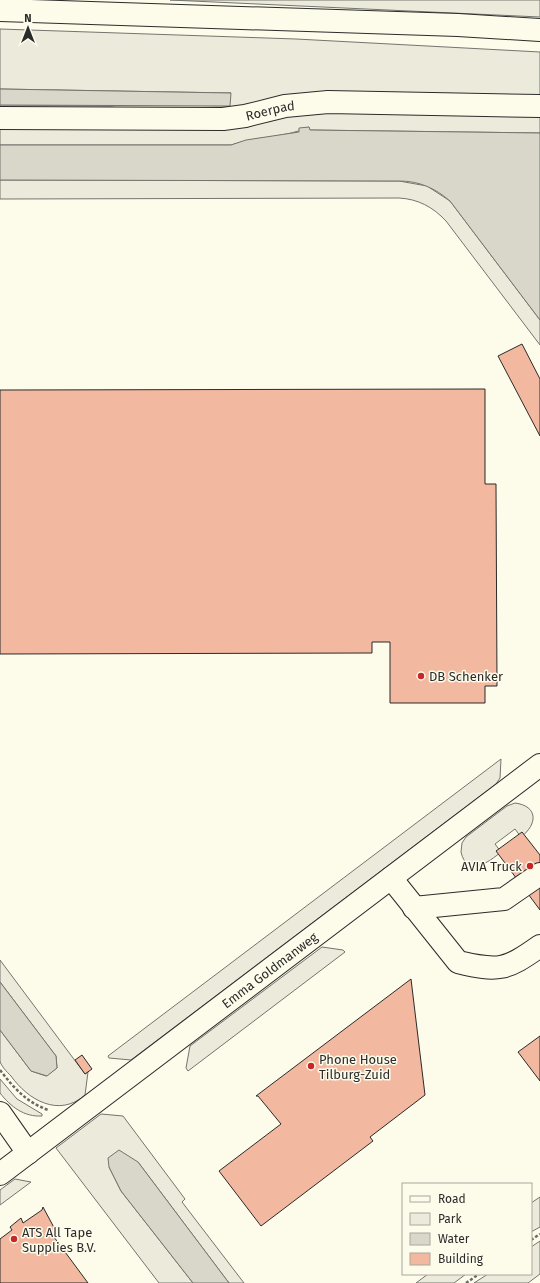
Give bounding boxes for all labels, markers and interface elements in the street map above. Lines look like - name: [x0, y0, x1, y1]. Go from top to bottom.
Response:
- north arrow: [8, 8, 48, 48]
- text: N: [24, 12, 32, 25]
- street label: Roerpad: [244, 98, 295, 123]
- place label: DB Schenker: [429, 669, 503, 684]
- marker: DB Schenker: [416, 671, 426, 681]
- place label: AVIA Truck: [461, 859, 522, 874]
- marker: AVIA Truck: [525, 861, 535, 871]
- street label: Emma Goldmanweg: [219, 929, 320, 1011]
- place label: Phone House Tilburg-Zuid: [319, 1052, 397, 1082]
- marker: Phone House Tilburg-Zuid: [306, 1061, 316, 1071]
- legend: [402, 1183, 532, 1275]
- text: Road: [438, 1192, 466, 1206]
- text: Park: [438, 1212, 462, 1226]
- place label: ATS All Tape Supplies B.V.: [22, 1225, 96, 1255]
- text: Water: [438, 1232, 470, 1246]
- marker: ATS All Tape Supplies B.V.: [9, 1234, 19, 1244]
- text: Building: [438, 1252, 484, 1266]

